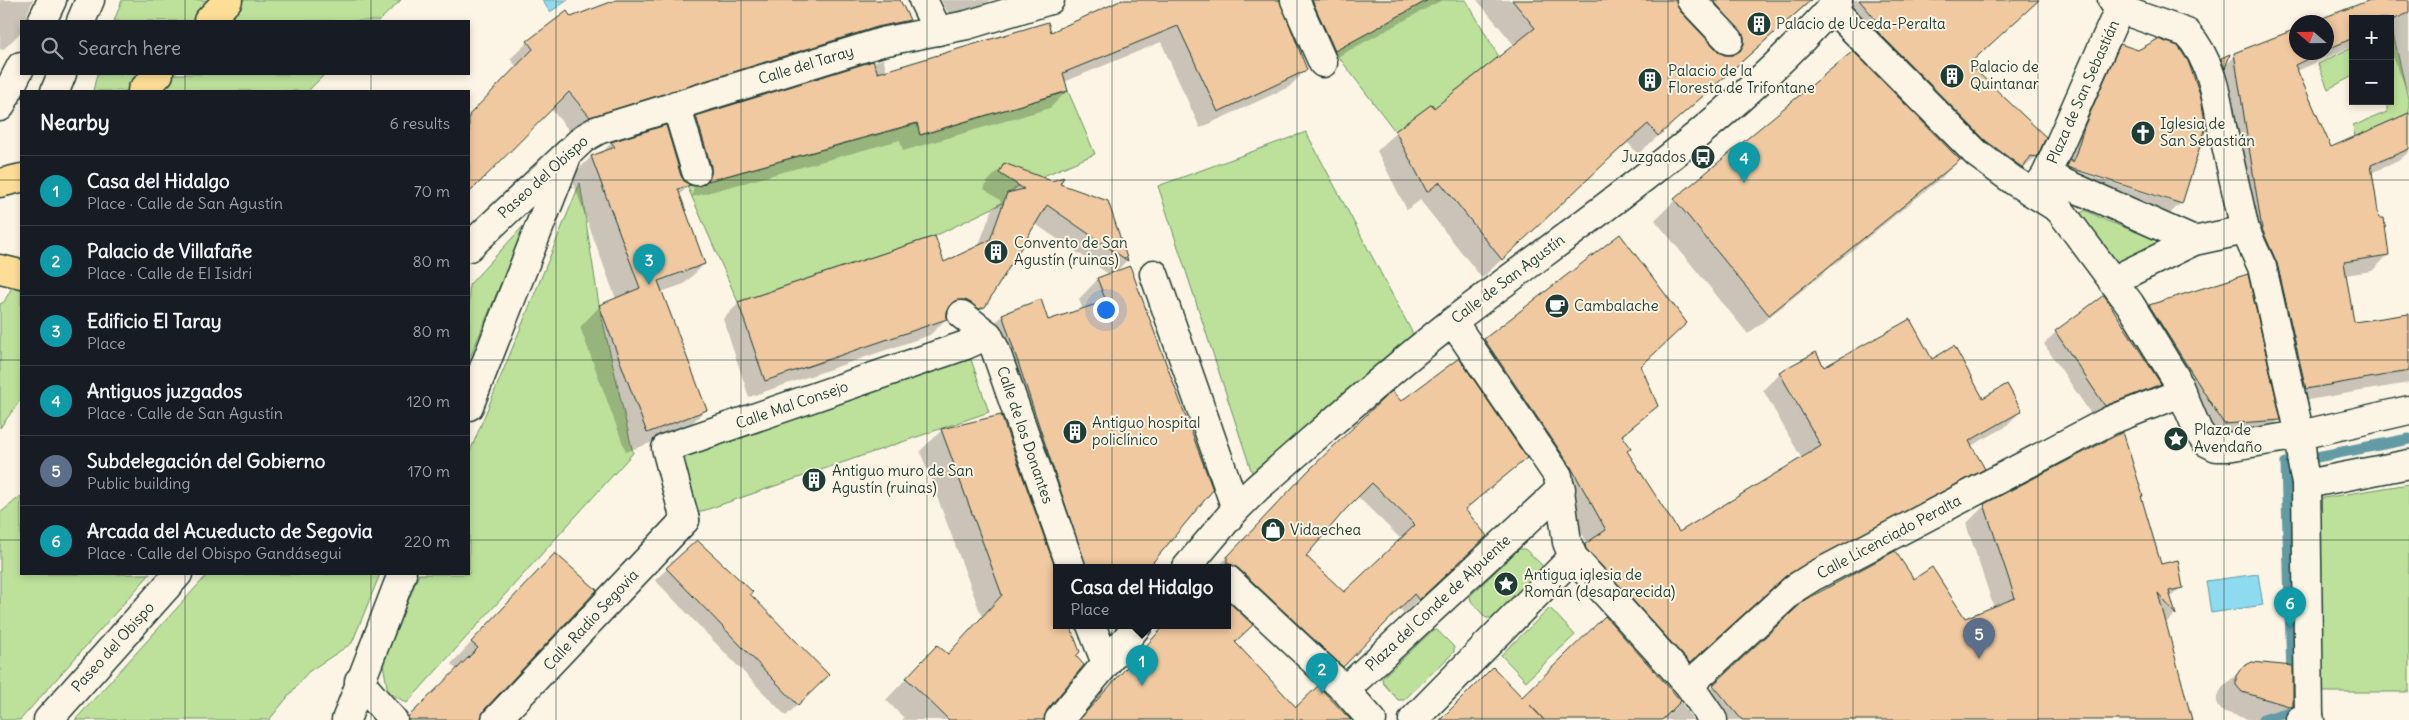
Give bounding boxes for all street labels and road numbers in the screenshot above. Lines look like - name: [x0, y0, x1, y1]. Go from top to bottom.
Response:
- street label: Plaza de San Sebastián: [2042, 17, 2123, 167]
- street label: Calle del Taray: [756, 41, 856, 88]
- street label: Paseo del Obispo: [494, 131, 592, 222]
- street label: Calle de San Agustín: [1447, 230, 1568, 327]
- street label: Calle de los Donantes: [993, 364, 1058, 506]
- street label: Calle Mal Consejo: [733, 376, 851, 433]
- street label: Calle Licenciado Peralta: [1813, 490, 1965, 583]
- street label: Plaza del Conde de Alpuente: [1361, 530, 1514, 675]
- street label: Calle Radio Segovia: [539, 565, 643, 674]
- street label: Paseo del Obispo: [67, 598, 158, 696]

